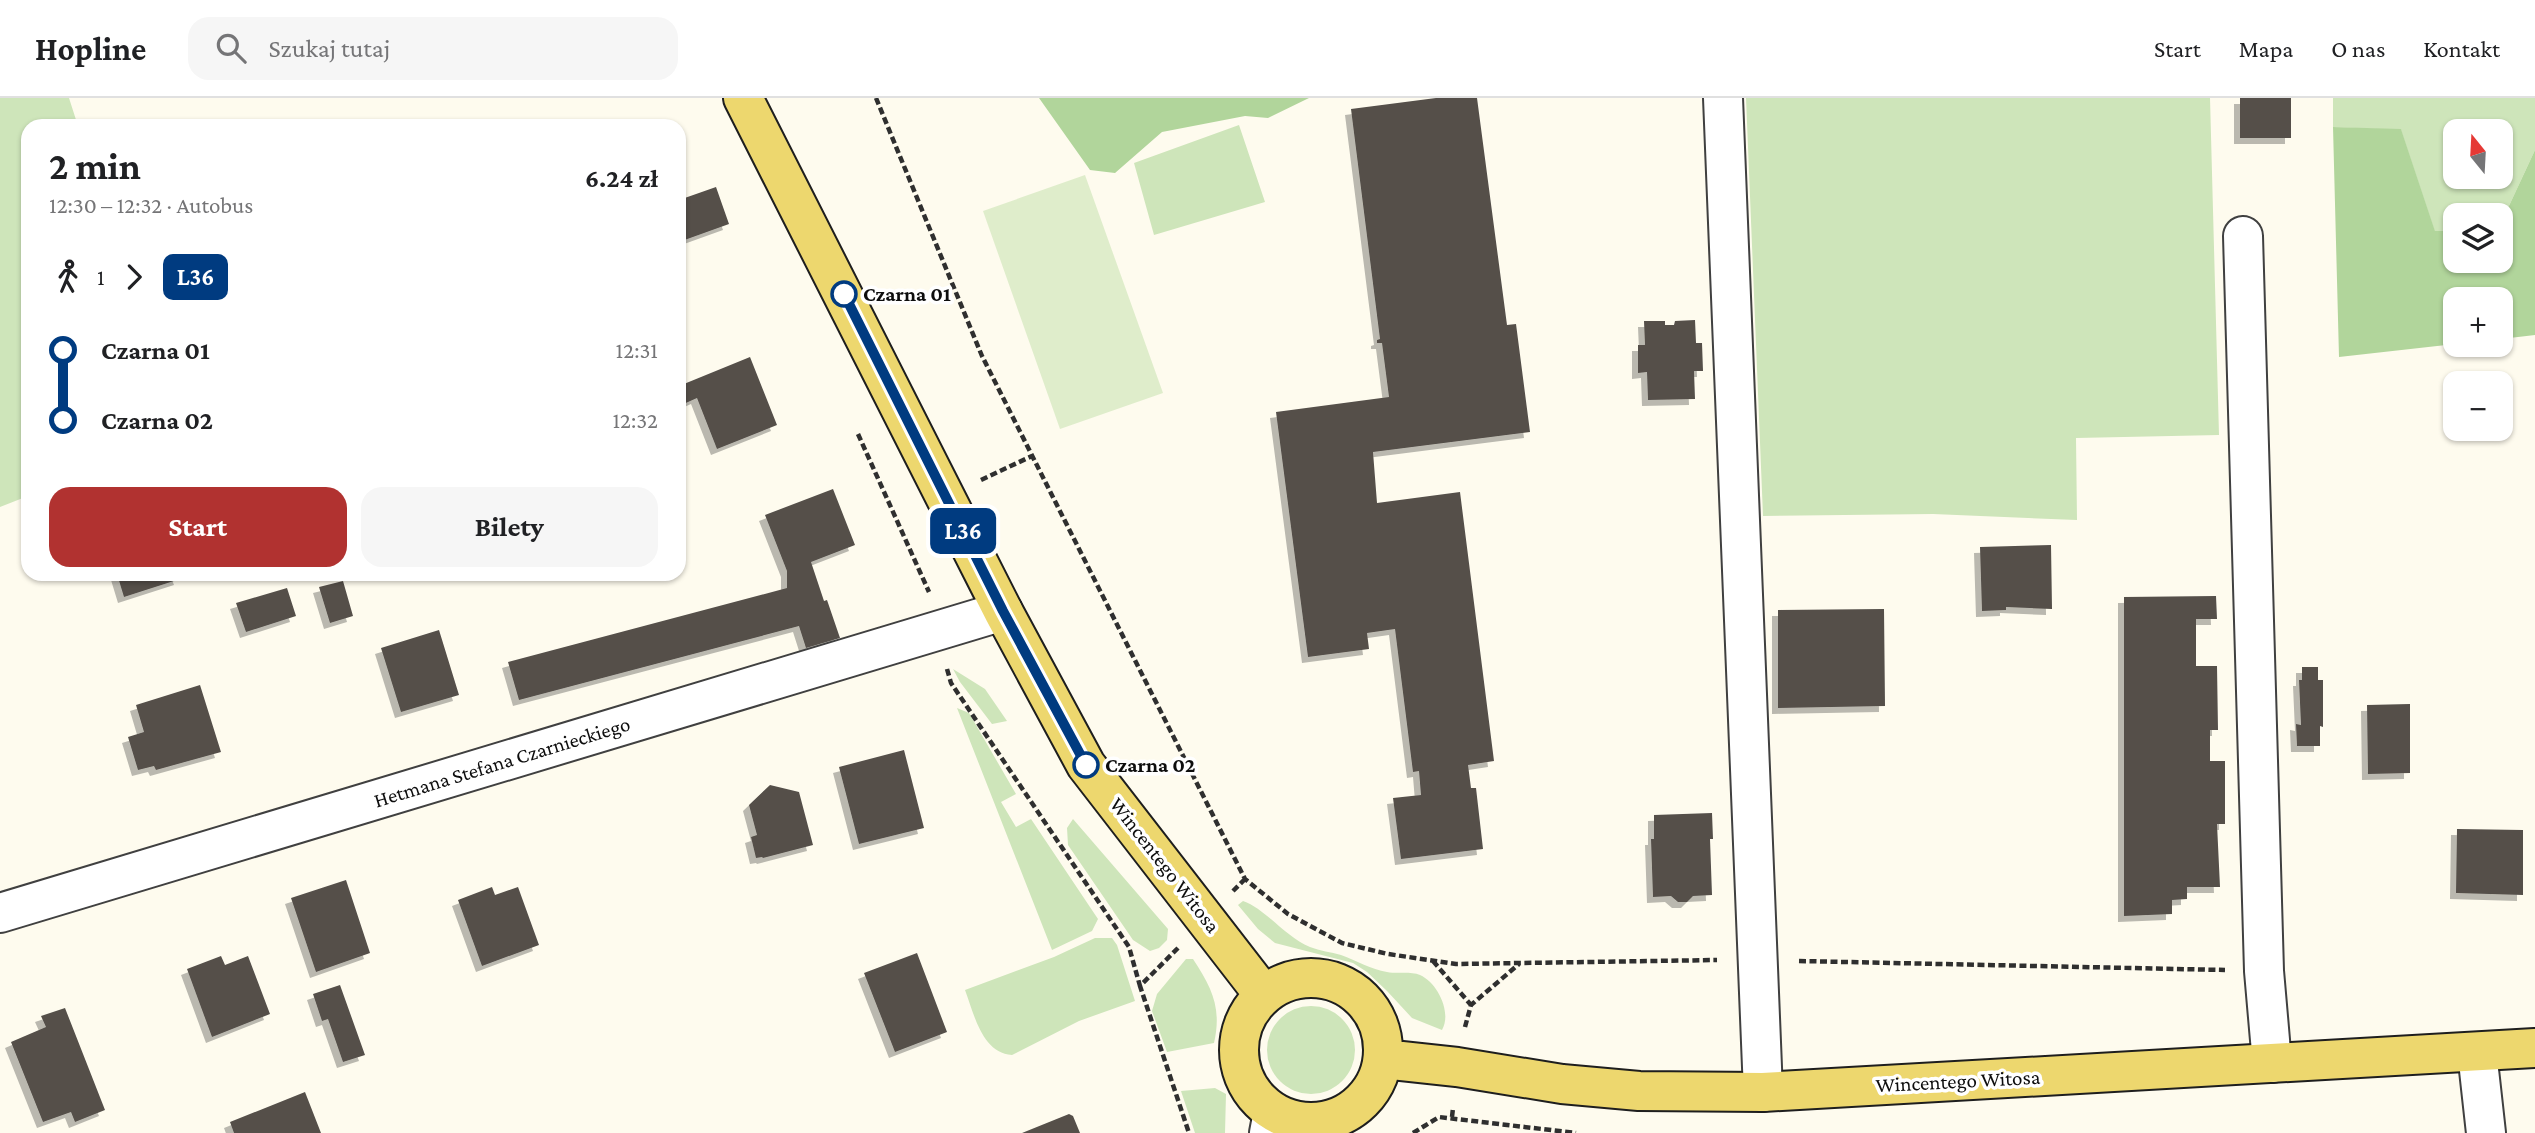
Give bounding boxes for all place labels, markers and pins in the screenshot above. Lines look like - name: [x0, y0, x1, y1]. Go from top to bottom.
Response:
- marker: Czarna 01: [831, 281, 857, 307]
- place label: Czarna 01: [863, 282, 951, 306]
- marker: Czarna 02: [1073, 752, 1099, 778]
- place label: Czarna 02: [1105, 753, 1196, 777]

